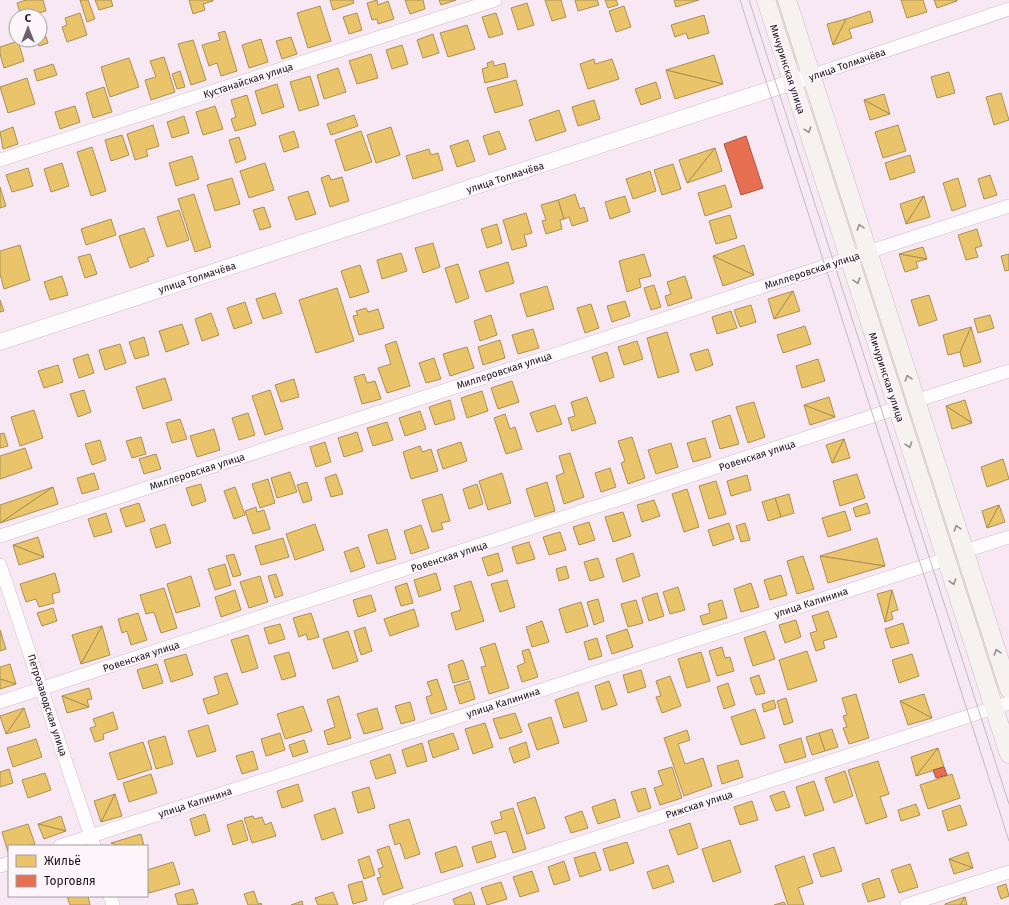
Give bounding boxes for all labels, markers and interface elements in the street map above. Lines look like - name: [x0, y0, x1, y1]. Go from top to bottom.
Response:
- north arrow: [8, 8, 48, 48]
- text: С: [25, 12, 32, 25]
- street label: Мичуринская улица: [767, 23, 807, 116]
- street label: улица Толмачёва: [807, 45, 887, 84]
- street label: Кустанайская улица: [202, 61, 295, 101]
- one-way arrow: [803, 127, 812, 134]
- street label: улица Толмачёва: [465, 159, 546, 196]
- one-way arrow: [856, 224, 865, 231]
- street label: Миллеровская улица: [763, 250, 861, 292]
- street label: улица Толмачёва: [157, 259, 238, 296]
- one-way arrow: [852, 277, 860, 284]
- street label: Мичуринская улица: [866, 331, 906, 424]
- street label: Миллеровская улица: [455, 350, 553, 392]
- one-way arrow: [904, 375, 913, 382]
- street label: Ровенская улица: [718, 438, 797, 474]
- one-way arrow: [904, 441, 913, 448]
- street label: Миллеровская улица: [148, 451, 246, 493]
- one-way arrow: [953, 525, 962, 532]
- street label: Ровенская улица: [410, 539, 489, 575]
- one-way arrow: [948, 578, 957, 585]
- street label: улица Калинина: [773, 585, 850, 621]
- street label: Ровенская улица: [102, 639, 181, 675]
- one-way arrow: [993, 648, 1002, 655]
- street label: Петрозаводская улица: [25, 653, 69, 758]
- street label: улица Калинина: [465, 685, 542, 721]
- street label: улица Калинина: [157, 785, 234, 821]
- street label: Рижская улица: [664, 788, 734, 821]
- legend: [8, 845, 148, 897]
- text: Жильё: [44, 854, 81, 868]
- text: Торговля: [44, 874, 96, 888]

